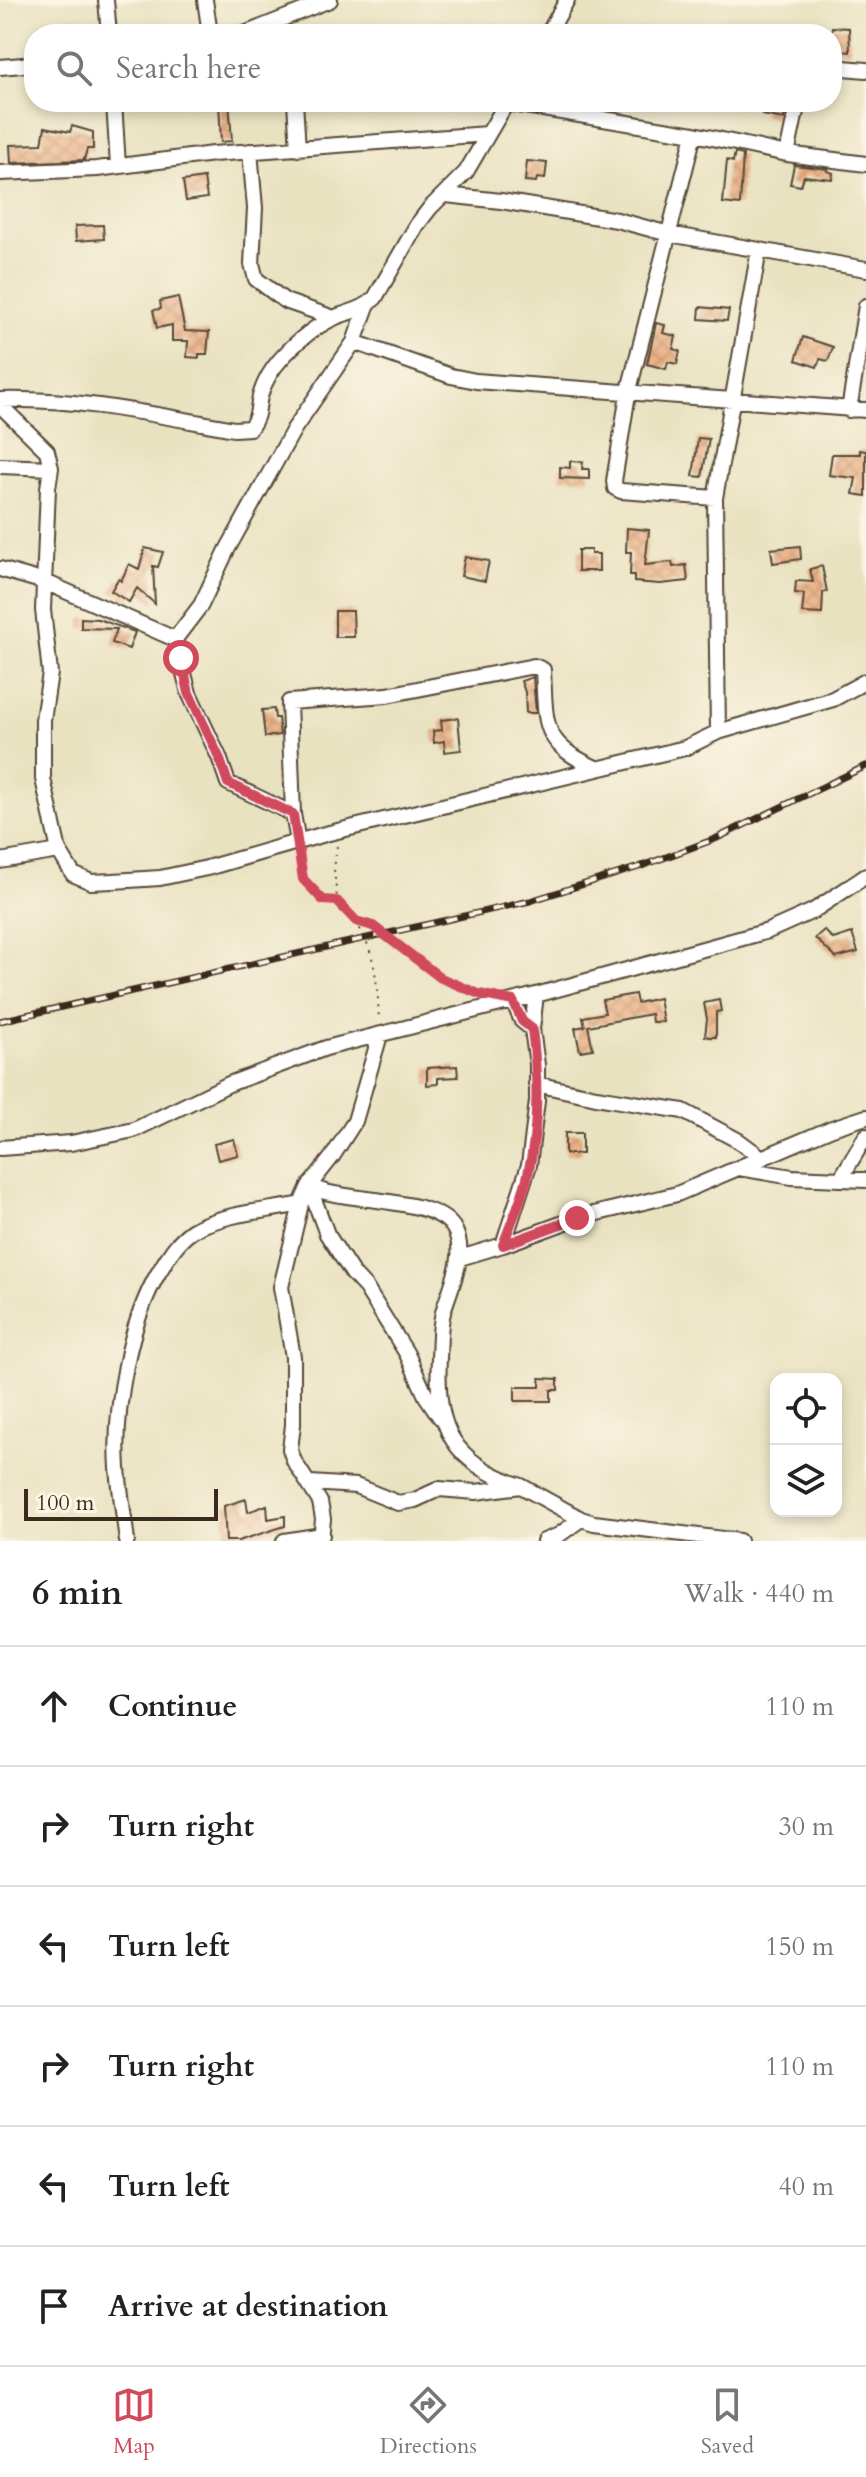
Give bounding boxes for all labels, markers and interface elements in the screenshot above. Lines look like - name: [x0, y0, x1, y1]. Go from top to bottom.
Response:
- search box: [24, 24, 842, 112]
- icon: search: [52, 46, 96, 90]
- text: Search here: [116, 48, 261, 89]
- route start: [163, 640, 199, 676]
- route end: [559, 1200, 595, 1236]
- map controls: [770, 1373, 842, 1517]
- button: locate: [770, 1373, 842, 1445]
- button: layers: [770, 1445, 842, 1517]
- scale bar: [24, 1485, 218, 1521]
- text: 100 m: [36, 1488, 94, 1518]
- text: 6 min: [32, 1570, 123, 1616]
- text: Walk · 440 m: [684, 1576, 834, 1611]
- icon: ahead: [32, 1684, 76, 1728]
- text: Continue: [108, 1686, 237, 1727]
- text: 110 m: [765, 1689, 834, 1724]
- icon: right: [32, 1804, 76, 1848]
- text: Turn right: [108, 1806, 254, 1847]
- text: 30 m: [778, 1809, 834, 1844]
- icon: left: [32, 1924, 76, 1968]
- text: Turn left: [108, 1926, 230, 1967]
- text: 150 m: [765, 1929, 834, 1964]
- icon: right: [32, 2044, 76, 2088]
- text: Turn right: [108, 2046, 254, 2087]
- text: 110 m: [765, 2049, 834, 2084]
- icon: left: [32, 2164, 76, 2208]
- text: Turn left: [108, 2166, 230, 2207]
- text: 40 m: [778, 2169, 834, 2204]
- icon: arrive: [32, 2284, 76, 2328]
- text: Arrive at destination: [108, 2286, 388, 2327]
- tab: Map: [112, 2383, 156, 2461]
- tab: Directions: [380, 2383, 477, 2461]
- tab: Saved: [701, 2383, 754, 2461]

